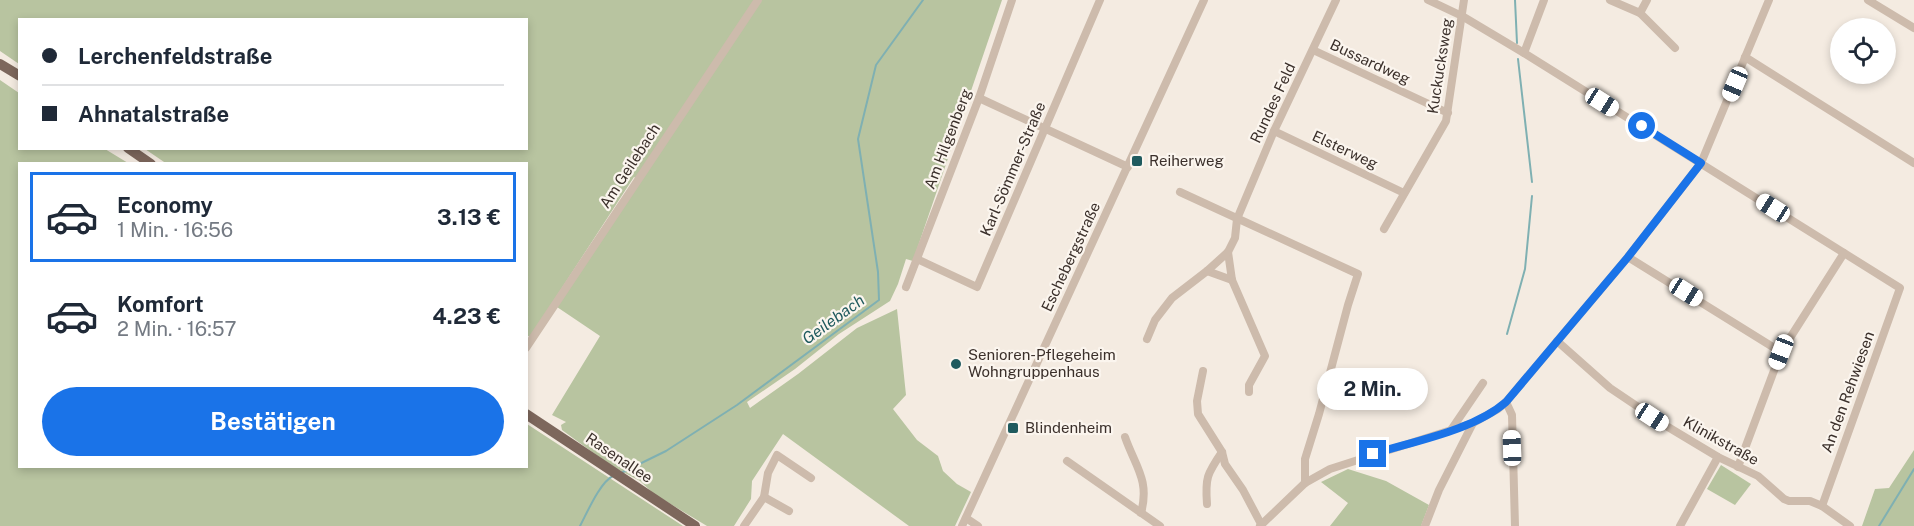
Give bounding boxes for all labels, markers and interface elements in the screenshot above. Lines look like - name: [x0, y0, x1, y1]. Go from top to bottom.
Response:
- street label: Kuckucksweg: [1424, 17, 1455, 115]
- map controls: [1830, 18, 1896, 84]
- button: locate: [1830, 18, 1896, 84]
- street label: Bussardweg: [1328, 36, 1413, 87]
- text: Lerchenfeldstraße: [78, 43, 273, 69]
- street label: Rundes Feld: [1247, 60, 1298, 146]
- car: [1720, 64, 1750, 104]
- car: [1582, 85, 1622, 119]
- street label: Am Hilgenberg: [921, 86, 974, 191]
- street label: Karl-Sömmer-Straße: [977, 99, 1049, 238]
- text: Ahnatalstraße: [78, 101, 229, 127]
- route start: [1628, 112, 1655, 139]
- street label: Am Geilebach: [596, 120, 663, 211]
- street label: Elsterweg: [1310, 127, 1381, 172]
- place label: Reiherweg: [1149, 152, 1224, 169]
- marker: Reiherweg: [1130, 154, 1144, 168]
- icon: car: [45, 190, 99, 244]
- car: [1753, 191, 1793, 225]
- text: Economy: [117, 192, 213, 218]
- street label: Eschebergstraße: [1038, 199, 1103, 314]
- text: 3.13 €: [437, 204, 501, 230]
- text: 1 Min. · 16:56: [117, 218, 233, 242]
- car: [1666, 275, 1706, 309]
- icon: car: [45, 289, 99, 343]
- text: Komfort: [117, 291, 204, 317]
- water label: Geilebach: [799, 291, 868, 348]
- text: 4.23 €: [432, 303, 501, 329]
- text: 2 Min. · 16:57: [117, 317, 237, 341]
- street label: An den Rehwiesen: [1818, 329, 1877, 455]
- car: [1766, 332, 1796, 372]
- place label: Senioren-Pflegeheim Wohngruppenhaus: [968, 346, 1116, 380]
- marker: Senioren-Pflegeheim Wohngruppenhaus: [949, 357, 963, 371]
- callout: 2 Min.: [1318, 367, 1428, 409]
- text: 2 Min.: [1343, 377, 1402, 401]
- button: Bestätigen: [42, 387, 504, 456]
- car: [1632, 400, 1672, 434]
- street label: Klinikstraße: [1681, 413, 1762, 468]
- place label: Blindenheim: [1025, 419, 1112, 436]
- marker: Blindenheim: [1006, 421, 1020, 435]
- street label: Rasenallee: [583, 429, 656, 486]
- car: [1502, 430, 1522, 466]
- route end: [1359, 440, 1386, 467]

